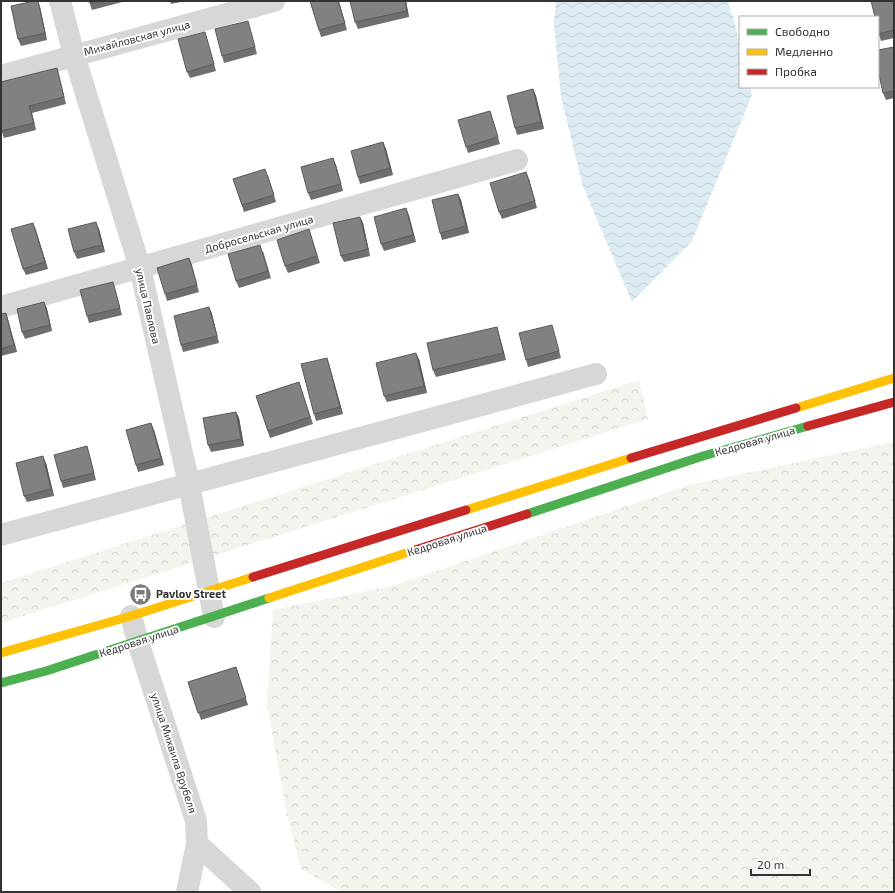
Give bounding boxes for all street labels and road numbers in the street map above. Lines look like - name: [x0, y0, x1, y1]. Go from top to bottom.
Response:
- street label: Михайловская улица: [82, 17, 192, 59]
- street label: Добросельская улица: [203, 212, 315, 256]
- street label: улица Павлова: [132, 267, 164, 345]
- street label: Кедровая улица: [713, 423, 797, 459]
- street label: Кедровая улица: [405, 521, 489, 559]
- street label: Кедровая улица: [97, 622, 181, 660]
- street label: улица Михаила Врубеля: [148, 691, 200, 815]

